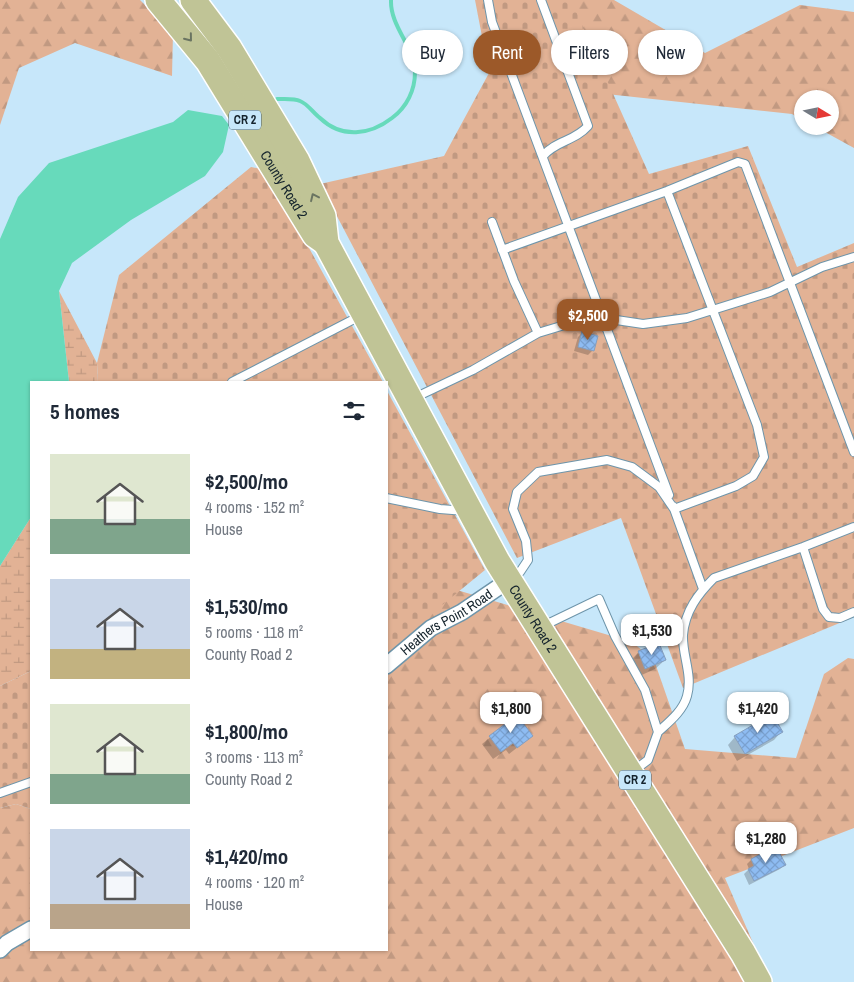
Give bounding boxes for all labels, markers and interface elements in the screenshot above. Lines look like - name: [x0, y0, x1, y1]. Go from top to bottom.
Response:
- chip: Buy: [402, 30, 463, 75]
- chip: Rent: [473, 30, 541, 75]
- chip: Filters: [551, 30, 628, 75]
- chip: New: [638, 30, 703, 75]
- one-way arrow: [184, 32, 193, 41]
- north arrow: [794, 90, 839, 135]
- map controls: [794, 90, 839, 135]
- road number: CR 2: [229, 110, 261, 130]
- street label: County Road 2: [256, 147, 312, 222]
- one-way arrow: [309, 193, 320, 202]
- pin: $2,500: [547, 298, 629, 341]
- text: $2,500: [568, 304, 608, 326]
- text: 5 homes: [50, 397, 120, 426]
- icon: filters: [340, 397, 368, 425]
- text: $2,500/mo: [205, 467, 288, 496]
- icon: home: [90, 474, 150, 534]
- text: 4 rooms · 152 m²: [205, 496, 304, 518]
- text: House: [205, 518, 243, 540]
- street label: County Road 2: [505, 581, 561, 656]
- street label: Heathers Point Road: [396, 585, 496, 659]
- text: $1,530/mo: [205, 592, 288, 621]
- icon: home: [90, 599, 150, 659]
- pin: $1,530: [611, 614, 693, 656]
- text: $1,530: [632, 619, 672, 641]
- text: 5 rooms · 118 m²: [205, 621, 303, 643]
- text: County Road 2: [205, 643, 293, 665]
- pin: $1,800: [470, 692, 552, 734]
- pin: $1,420: [717, 692, 799, 734]
- text: $1,800: [491, 697, 531, 719]
- text: $1,420: [738, 697, 778, 719]
- text: $1,800/mo: [205, 717, 288, 746]
- icon: home: [90, 724, 150, 784]
- text: 3 rooms · 113 m²: [205, 746, 303, 768]
- text: County Road 2: [205, 768, 293, 790]
- road number: CR 2: [619, 770, 651, 790]
- pin: $1,280: [725, 822, 807, 864]
- text: $1,280: [746, 827, 786, 849]
- text: $1,420/mo: [205, 842, 288, 871]
- icon: home: [90, 849, 150, 909]
- text: 4 rooms · 120 m²: [205, 871, 304, 893]
- text: House: [205, 893, 243, 915]

